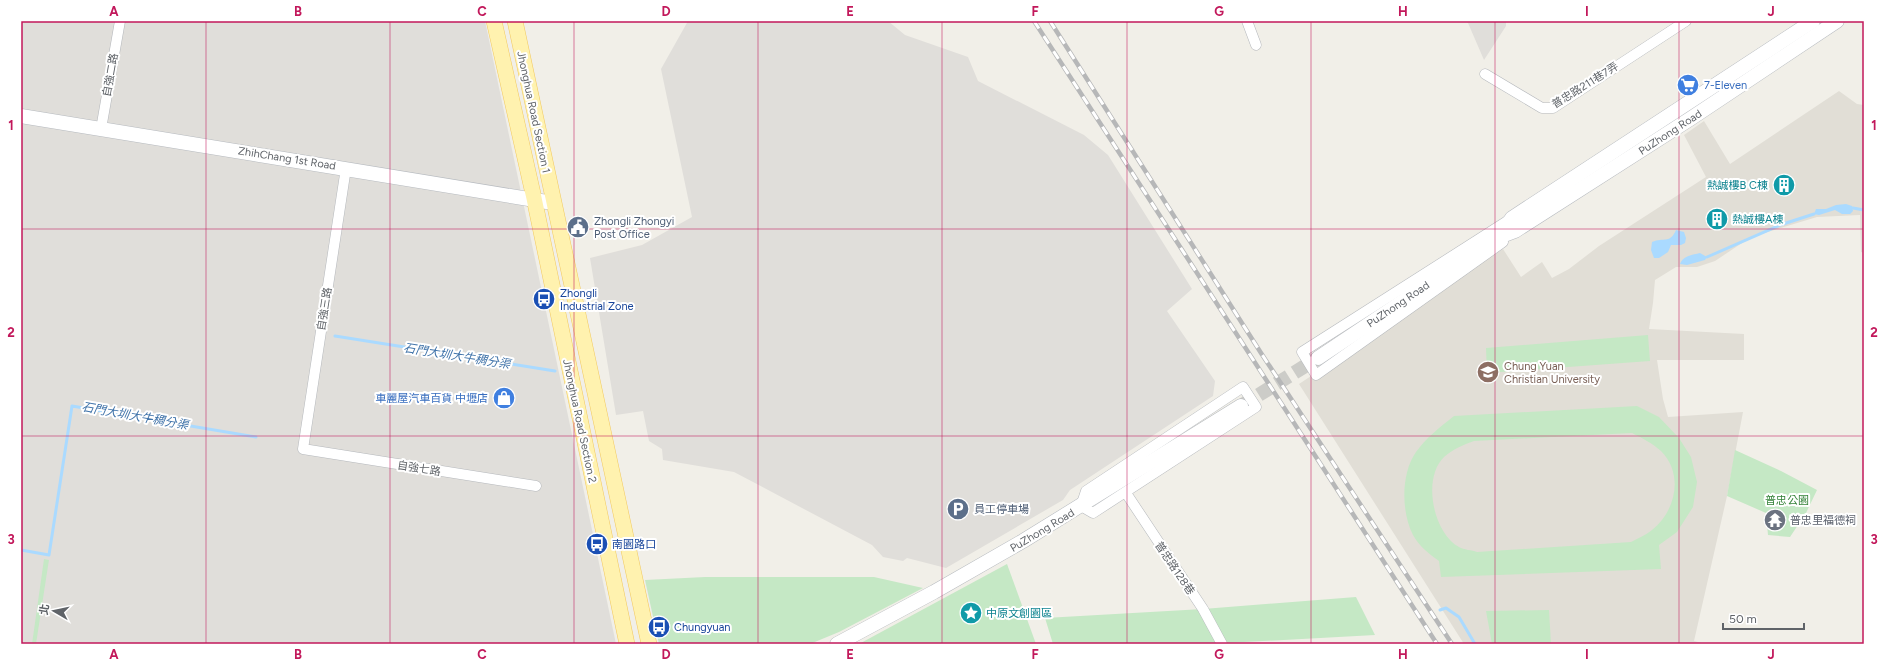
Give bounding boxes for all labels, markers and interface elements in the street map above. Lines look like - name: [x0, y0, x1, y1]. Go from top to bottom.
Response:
- text: A: [109, 4, 119, 19]
- text: B: [294, 4, 302, 19]
- text: C: [477, 4, 487, 19]
- text: D: [661, 4, 671, 19]
- text: E: [846, 4, 854, 19]
- text: F: [1031, 4, 1039, 19]
- text: G: [1214, 4, 1224, 19]
- text: H: [1398, 4, 1408, 19]
- text: I: [1585, 4, 1589, 19]
- text: J: [1767, 4, 1775, 19]
- street label: Jhonghua Road Section 1: [514, 50, 553, 174]
- street label: 自強二路: [100, 52, 121, 98]
- street label: 普忠路211巷7弄: [1550, 60, 1621, 111]
- supermarket icon: 7-Eleven: [1675, 72, 1701, 98]
- place label: 7-Eleven: [1704, 79, 1747, 92]
- street label: PuZhong Road: [1636, 107, 1704, 158]
- text: 1: [8, 118, 14, 133]
- text: 1: [1871, 118, 1877, 133]
- street label: ZhihChang 1st Road: [237, 144, 337, 173]
- building icon: 熱誠樓B C棟: [1771, 172, 1797, 198]
- place label: 熱誠樓B C棟: [1707, 179, 1768, 192]
- building icon: 熱誠樓A棟: [1704, 206, 1730, 232]
- place label: 熱誠樓A棟: [1732, 213, 1783, 226]
- public building icon: Zhongli Zhongyi Post Office: [565, 214, 591, 240]
- place label: Zhongli Zhongyi Post Office: [594, 215, 674, 241]
- street label: PuZhong Road: [1365, 279, 1432, 330]
- street label: 自強三路: [315, 286, 334, 332]
- bus stop icon: Zhongli Industrial Zone: [531, 286, 557, 312]
- place label: Zhongli Industrial Zone: [560, 287, 634, 313]
- text: 2: [7, 325, 15, 340]
- text: 2: [1870, 325, 1878, 340]
- water label: 石門大圳大牛稠分渠: [403, 341, 513, 372]
- street label: Jhonghua Road Section 2: [560, 358, 599, 484]
- school or university icon: Chung Yuan Christian University: [1475, 359, 1501, 385]
- place label: Chung Yuan Christian University: [1504, 360, 1600, 386]
- shop icon: 車麗屋汽車百貨 中壢店: [491, 385, 517, 411]
- place label: 車麗屋汽車百貨 中壢店: [375, 392, 488, 405]
- water label: 石門大圳大牛稠分渠: [81, 400, 191, 433]
- street label: 自強七路: [396, 459, 442, 478]
- park label: 普忠公園: [1765, 494, 1809, 507]
- parking icon: 員工停車場: [945, 496, 971, 522]
- place label: 員工停車場: [974, 503, 1029, 516]
- street label: PuZhong Road: [1008, 506, 1077, 555]
- temple icon: 普忠里福德祠: [1762, 507, 1788, 533]
- place label: 普忠里福德祠: [1790, 514, 1856, 527]
- bus stop icon: 南園路口: [584, 531, 610, 557]
- text: 3: [7, 532, 15, 547]
- text: 3: [1870, 532, 1878, 547]
- place label: 南園路口: [612, 538, 656, 551]
- street label: 普忠路128巷: [1152, 539, 1197, 597]
- north arrow: [34, 591, 74, 631]
- place icon: 中原文創園區: [958, 600, 984, 626]
- text: 北: [37, 603, 52, 616]
- scale bar: [1723, 605, 1804, 631]
- place label: 中原文創園區: [986, 607, 1052, 620]
- text: 50 m: [1729, 612, 1757, 626]
- bus stop icon: Chungyuan: [646, 614, 672, 640]
- place label: Chungyuan: [674, 621, 730, 634]
- text: A: [109, 647, 119, 662]
- text: B: [294, 647, 302, 662]
- text: C: [477, 647, 487, 662]
- text: D: [661, 647, 671, 662]
- text: E: [846, 647, 854, 662]
- text: F: [1031, 647, 1039, 662]
- text: G: [1214, 647, 1224, 662]
- text: H: [1398, 647, 1408, 662]
- text: I: [1585, 647, 1589, 662]
- text: J: [1767, 647, 1775, 662]

